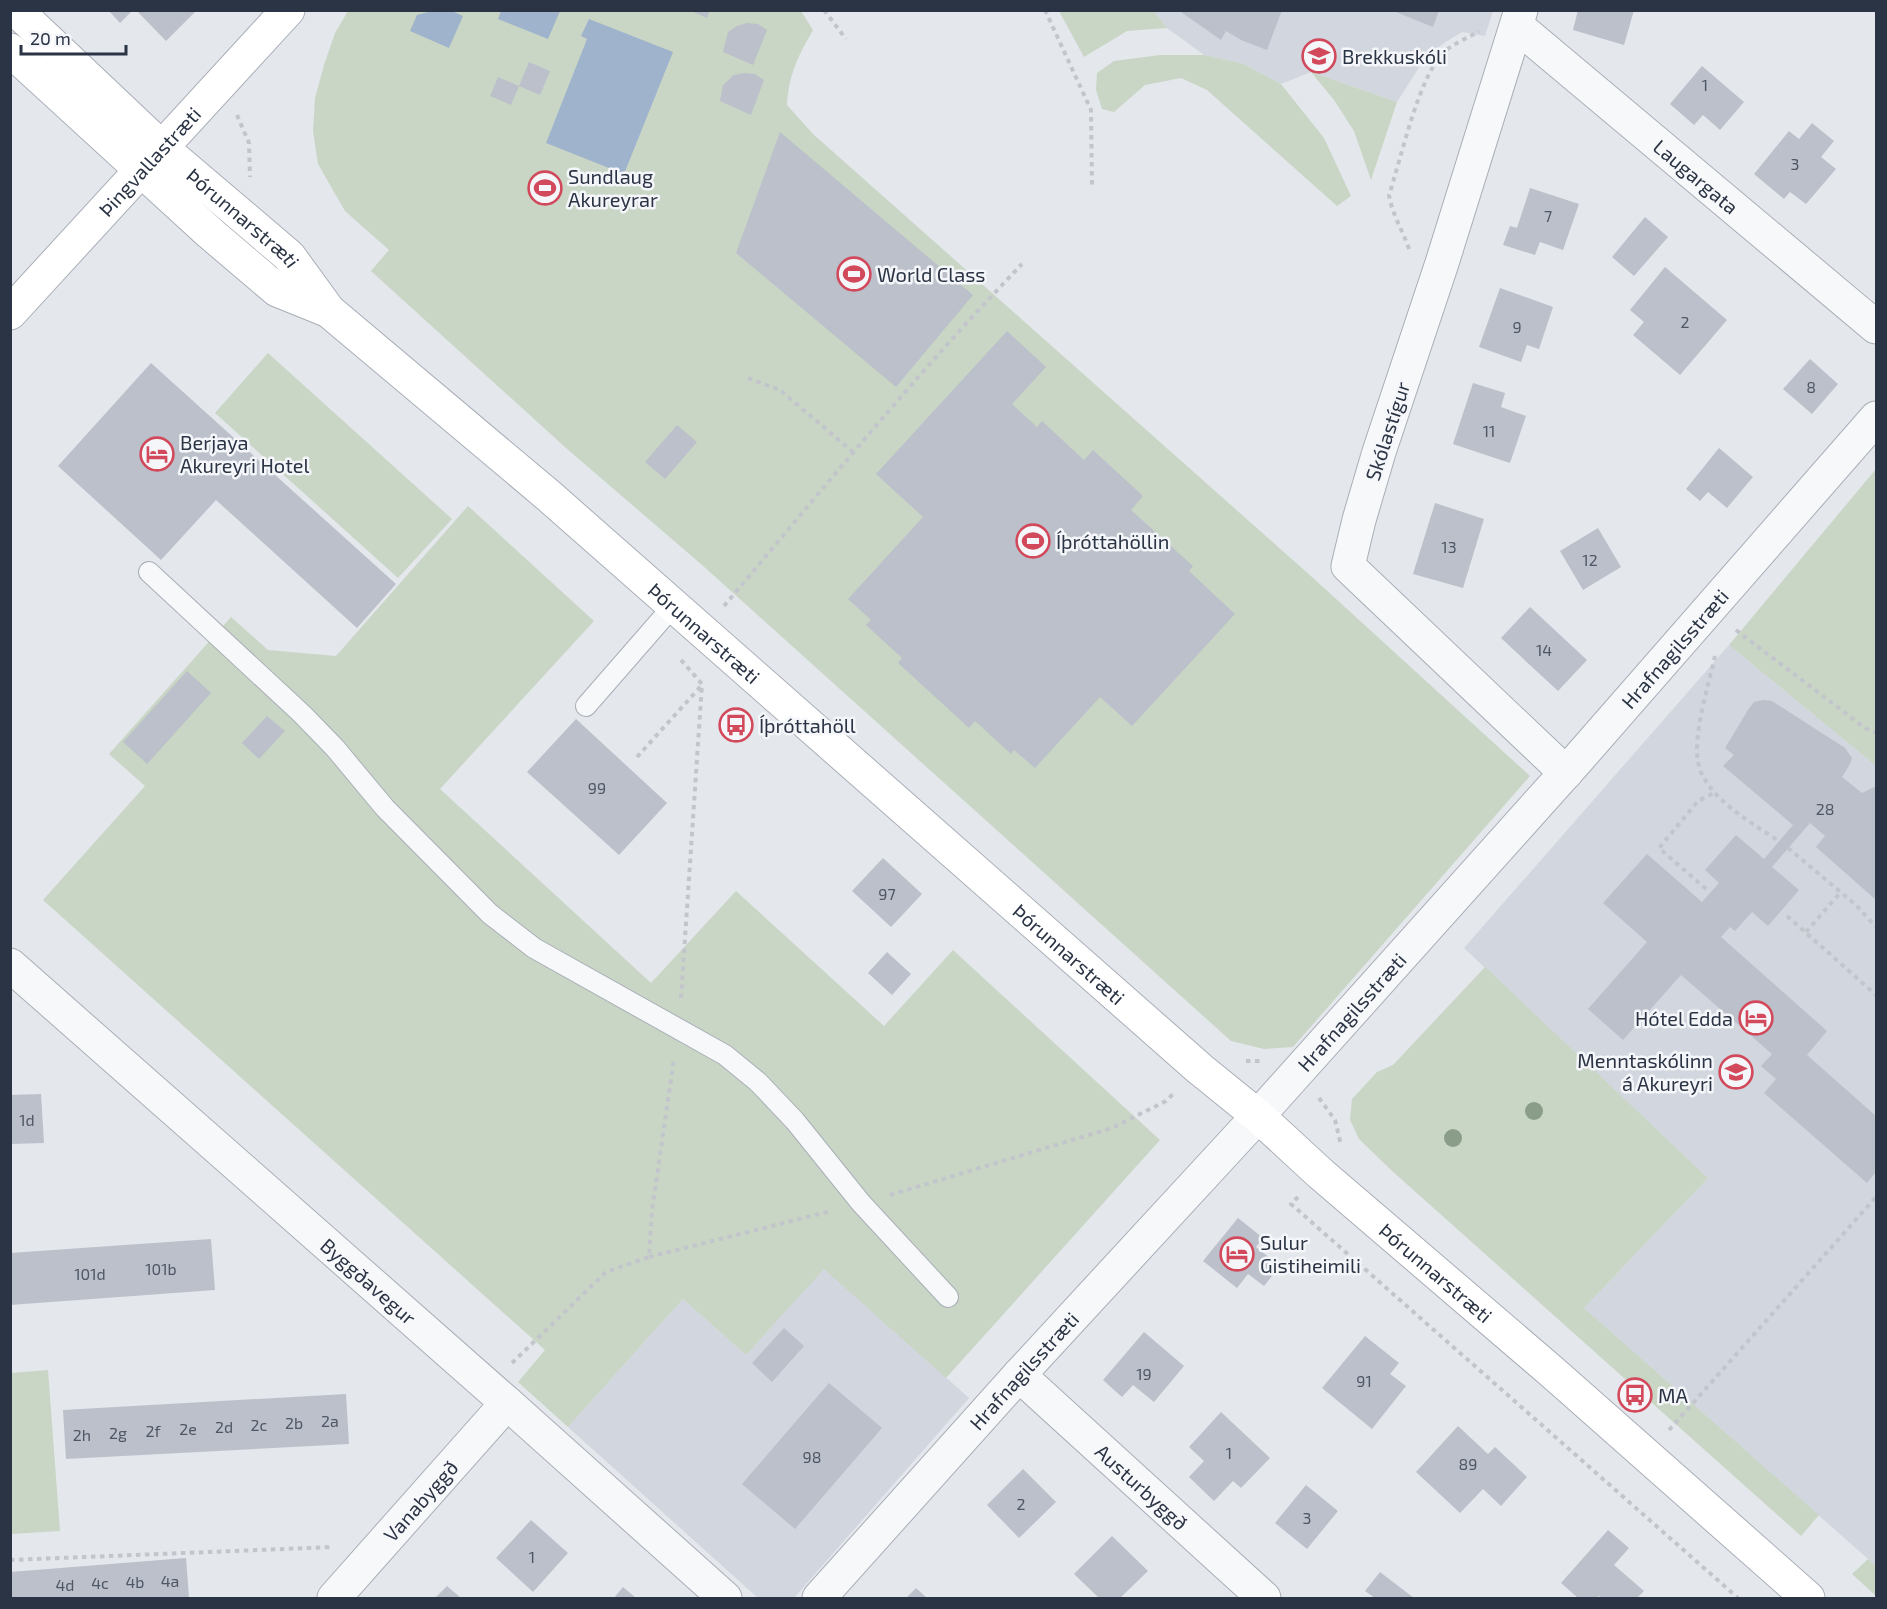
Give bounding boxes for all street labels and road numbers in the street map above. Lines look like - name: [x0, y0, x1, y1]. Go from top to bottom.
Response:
- street label: Þingvallastræti: [93, 102, 205, 221]
- street label: Laugargata: [1649, 134, 1744, 219]
- street label: Þórunnarstræti: [182, 163, 305, 272]
- street label: Skólastígur: [1360, 378, 1414, 484]
- street label: Þórunnarstræti: [644, 577, 765, 688]
- street label: Hrafnagilsstræti: [1616, 584, 1733, 713]
- street label: Þórunnarstræti: [1008, 898, 1130, 1009]
- street label: Hrafnagilsstræti: [1292, 948, 1411, 1076]
- street label: Þórunnarstræti: [1375, 1218, 1497, 1327]
- street label: Byggðavegur: [316, 1233, 421, 1329]
- street label: Hrafnagilsstræti: [964, 1307, 1083, 1434]
- street label: Austurbyggð: [1091, 1439, 1193, 1535]
- street label: Vanabyggð: [378, 1455, 463, 1546]

